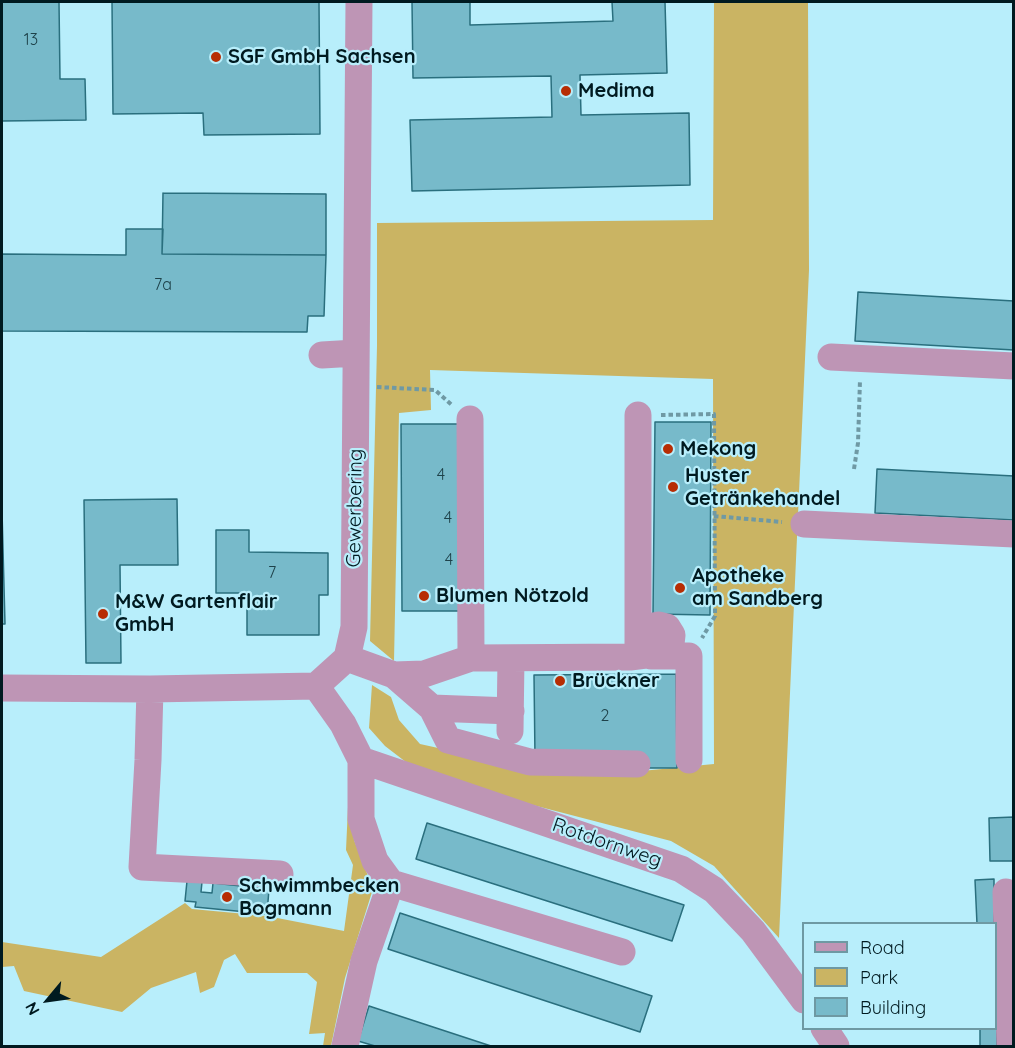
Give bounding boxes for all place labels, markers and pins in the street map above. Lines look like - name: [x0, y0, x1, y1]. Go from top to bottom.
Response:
- place label: SGF GmbH Sachsen: [228, 45, 416, 69]
- marker: SGF GmbH Sachsen: [209, 50, 223, 64]
- place label: Medima: [578, 79, 654, 103]
- marker: Medima: [559, 84, 573, 98]
- place label: Mekong: [680, 437, 756, 461]
- marker: Mekong: [661, 442, 675, 456]
- place label: Huster Getränkehandel: [685, 464, 841, 511]
- marker: Huster Getränkehandel: [666, 480, 680, 494]
- place label: Apotheke am Sandberg: [692, 564, 823, 611]
- marker: Apotheke am Sandberg: [673, 581, 687, 595]
- place label: Blumen Nötzold: [436, 584, 589, 608]
- marker: Blumen Nötzold: [417, 589, 431, 603]
- place label: M&W Gartenflair GmbH: [115, 590, 277, 637]
- marker: M&W Gartenflair GmbH: [96, 607, 110, 621]
- place label: Brückner: [572, 669, 660, 693]
- marker: Brückner: [553, 674, 567, 688]
- place label: Schwimmbecken Bogmann: [239, 874, 399, 921]
- marker: Schwimmbecken Bogmann: [220, 890, 234, 904]

